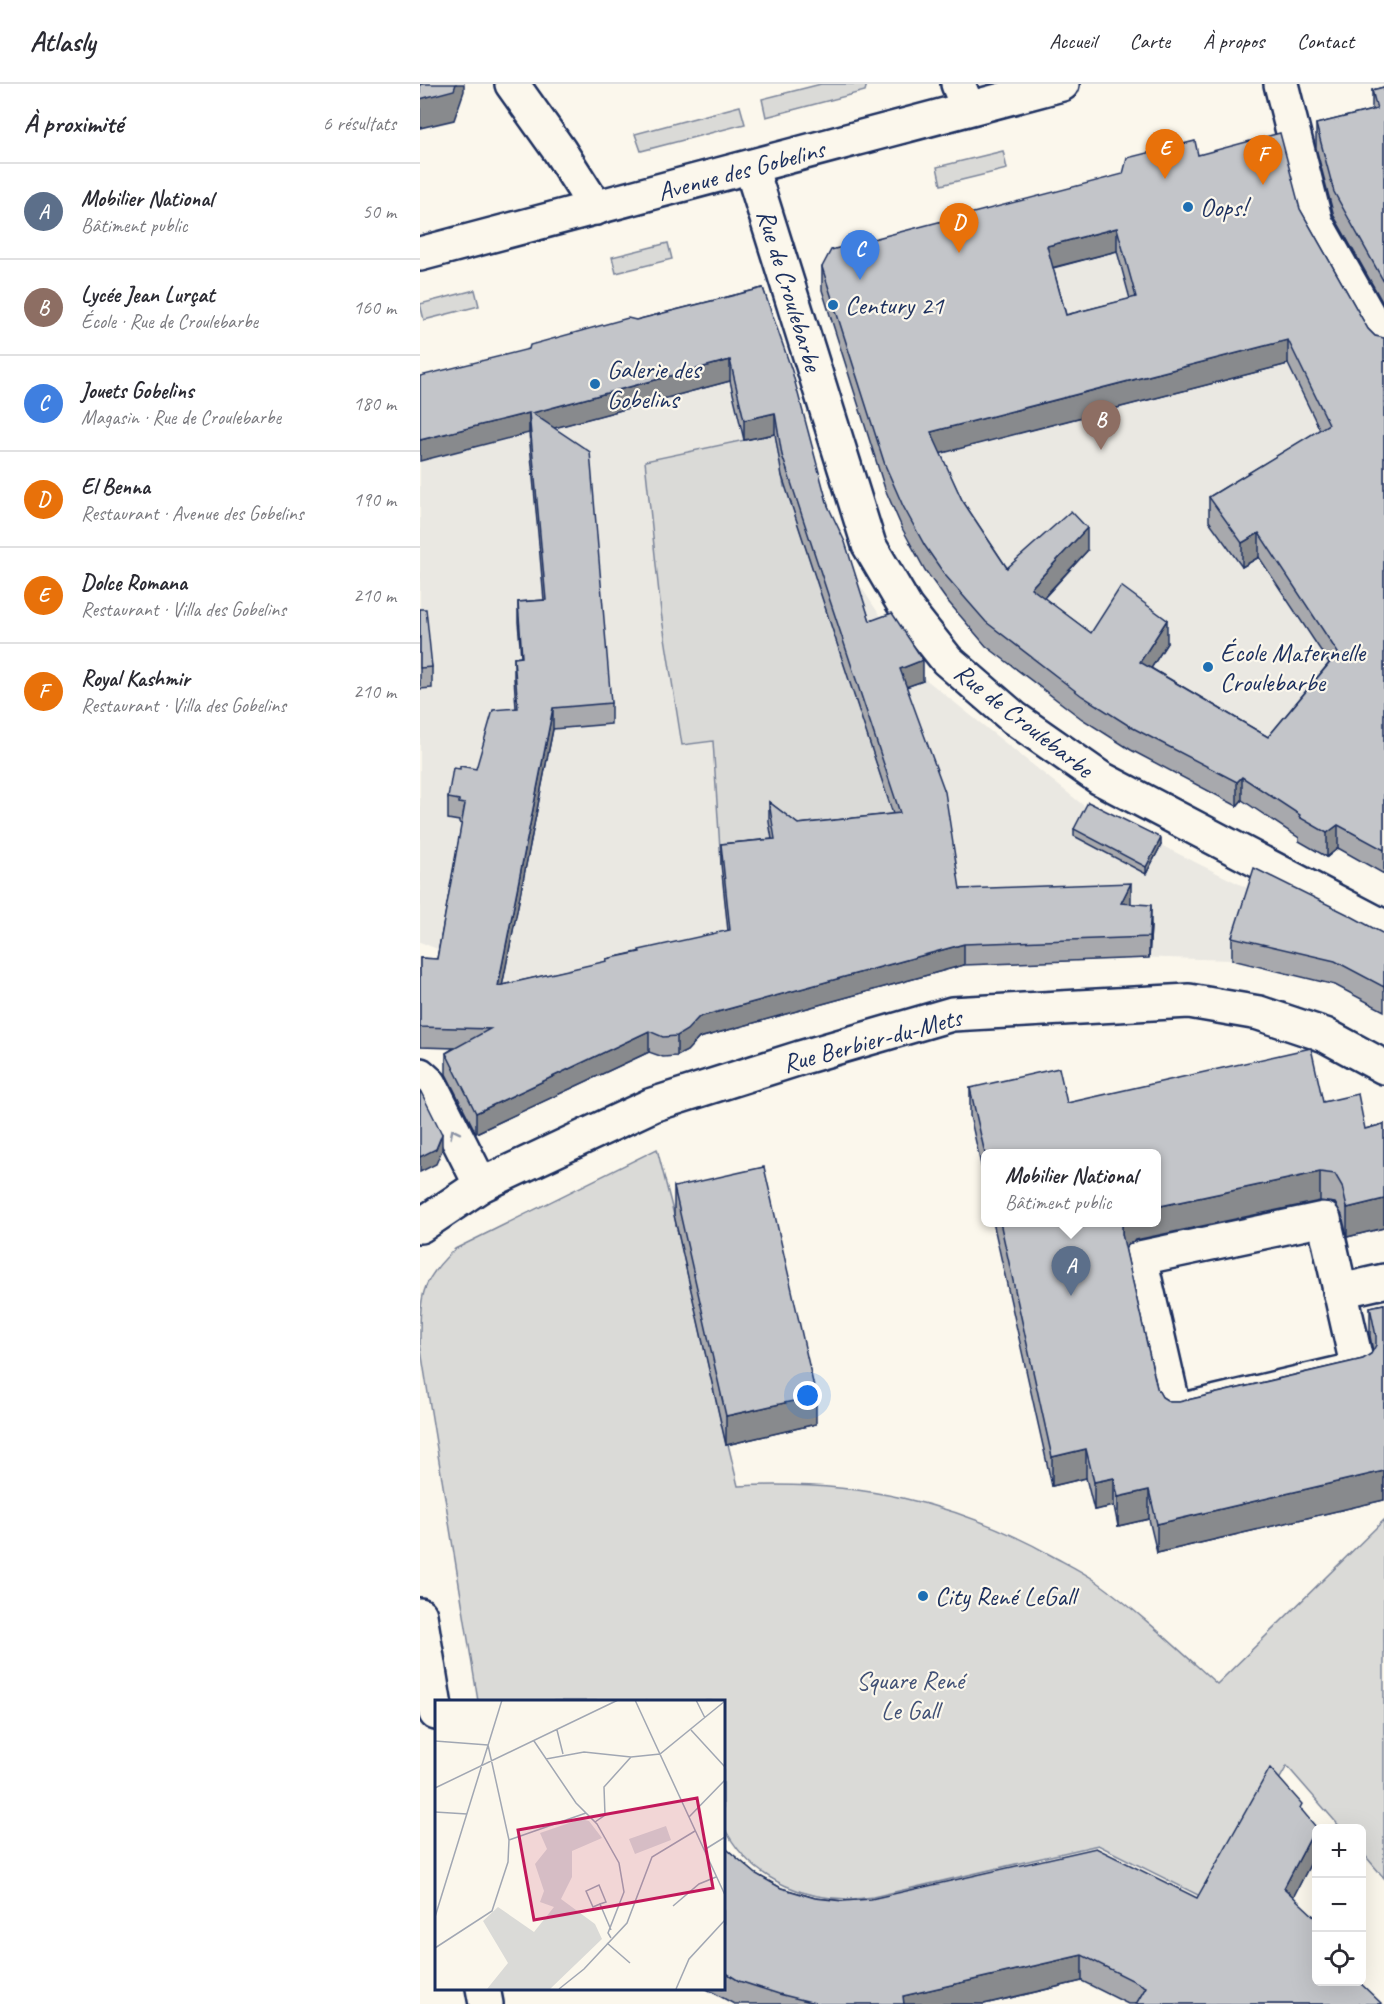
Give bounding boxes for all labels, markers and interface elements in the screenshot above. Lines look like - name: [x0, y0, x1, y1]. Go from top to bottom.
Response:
- text: Atlasly: [30, 24, 95, 59]
- text: Accueil: [1049, 28, 1097, 54]
- text: Carte: [1130, 28, 1170, 54]
- text: À propos: [1203, 28, 1264, 54]
- text: Contact: [1297, 28, 1354, 54]
- text: À proximité: [24, 107, 123, 140]
- text: 6 résultats: [323, 111, 396, 136]
- pin: E: [1146, 130, 1184, 179]
- street label: Avenue des Gobelins: [654, 132, 830, 209]
- pin: F: [1244, 135, 1282, 185]
- text: Mobilier National: [81, 185, 213, 213]
- place label: Oops!: [1200, 191, 1252, 224]
- text: A: [38, 199, 49, 224]
- text: 50 m: [362, 199, 396, 224]
- marker: Oops!: [1181, 200, 1195, 214]
- pin: D: [940, 204, 978, 253]
- street label: Rue de Croulebarbe: [749, 205, 830, 376]
- text: Bâtiment public: [81, 213, 188, 238]
- pin: C: [840, 230, 880, 280]
- text: Lycée Jean Lurçat: [81, 281, 214, 309]
- place label: Century 21: [845, 289, 945, 322]
- text: B: [38, 295, 49, 320]
- text: 160 m: [353, 295, 396, 320]
- marker: Century 21: [826, 298, 840, 312]
- text: École · Rue de Croulebarbe: [81, 309, 258, 334]
- place label: Galerie des Gobelins: [607, 353, 703, 416]
- text: Jouets Gobelins: [81, 377, 193, 405]
- marker: Galerie des Gobelins: [588, 377, 602, 391]
- text: C: [39, 391, 48, 416]
- text: 180 m: [353, 391, 396, 416]
- pin: B: [1082, 400, 1120, 450]
- text: Magasin · Rue de Croulebarbe: [81, 405, 281, 430]
- text: El Benna: [81, 473, 150, 501]
- text: D: [38, 487, 49, 512]
- text: 190 m: [353, 487, 396, 512]
- text: Restaurant · Avenue des Gobelins: [81, 501, 304, 526]
- text: Dolce Romana: [81, 569, 187, 597]
- text: E: [38, 583, 49, 608]
- text: 210 m: [353, 583, 396, 608]
- text: Restaurant · Villa des Gobelins: [81, 597, 286, 622]
- place label: École Maternelle Croulebarbe: [1220, 636, 1367, 699]
- street label: Rue de Croulebarbe: [948, 656, 1101, 786]
- marker: École Maternelle Croulebarbe: [1201, 660, 1215, 674]
- text: Royal Kashmir: [81, 665, 190, 693]
- text: F: [39, 679, 48, 704]
- text: 210 m: [353, 679, 396, 704]
- text: Restaurant · Villa des Gobelins: [81, 693, 286, 718]
- street label: Rue Berbier-du-Mets: [779, 1000, 967, 1080]
- one-way arrow: [450, 1128, 462, 1139]
- popup: [981, 1149, 1161, 1227]
- text: Mobilier National: [1005, 1162, 1137, 1190]
- text: Bâtiment public: [1005, 1190, 1112, 1215]
- pin: A: [1052, 1246, 1090, 1296]
- your location: [793, 1381, 822, 1410]
- place label: City René LeGall: [935, 1580, 1080, 1613]
- marker: City René LeGall: [916, 1589, 930, 1603]
- park label: Square René Le Gall: [856, 1664, 968, 1727]
- inset map: [435, 1700, 724, 1989]
- map controls: [1312, 1824, 1366, 1986]
- button: +: [1312, 1824, 1366, 1878]
- button: −: [1312, 1878, 1366, 1932]
- button: locate: [1312, 1932, 1366, 1986]

